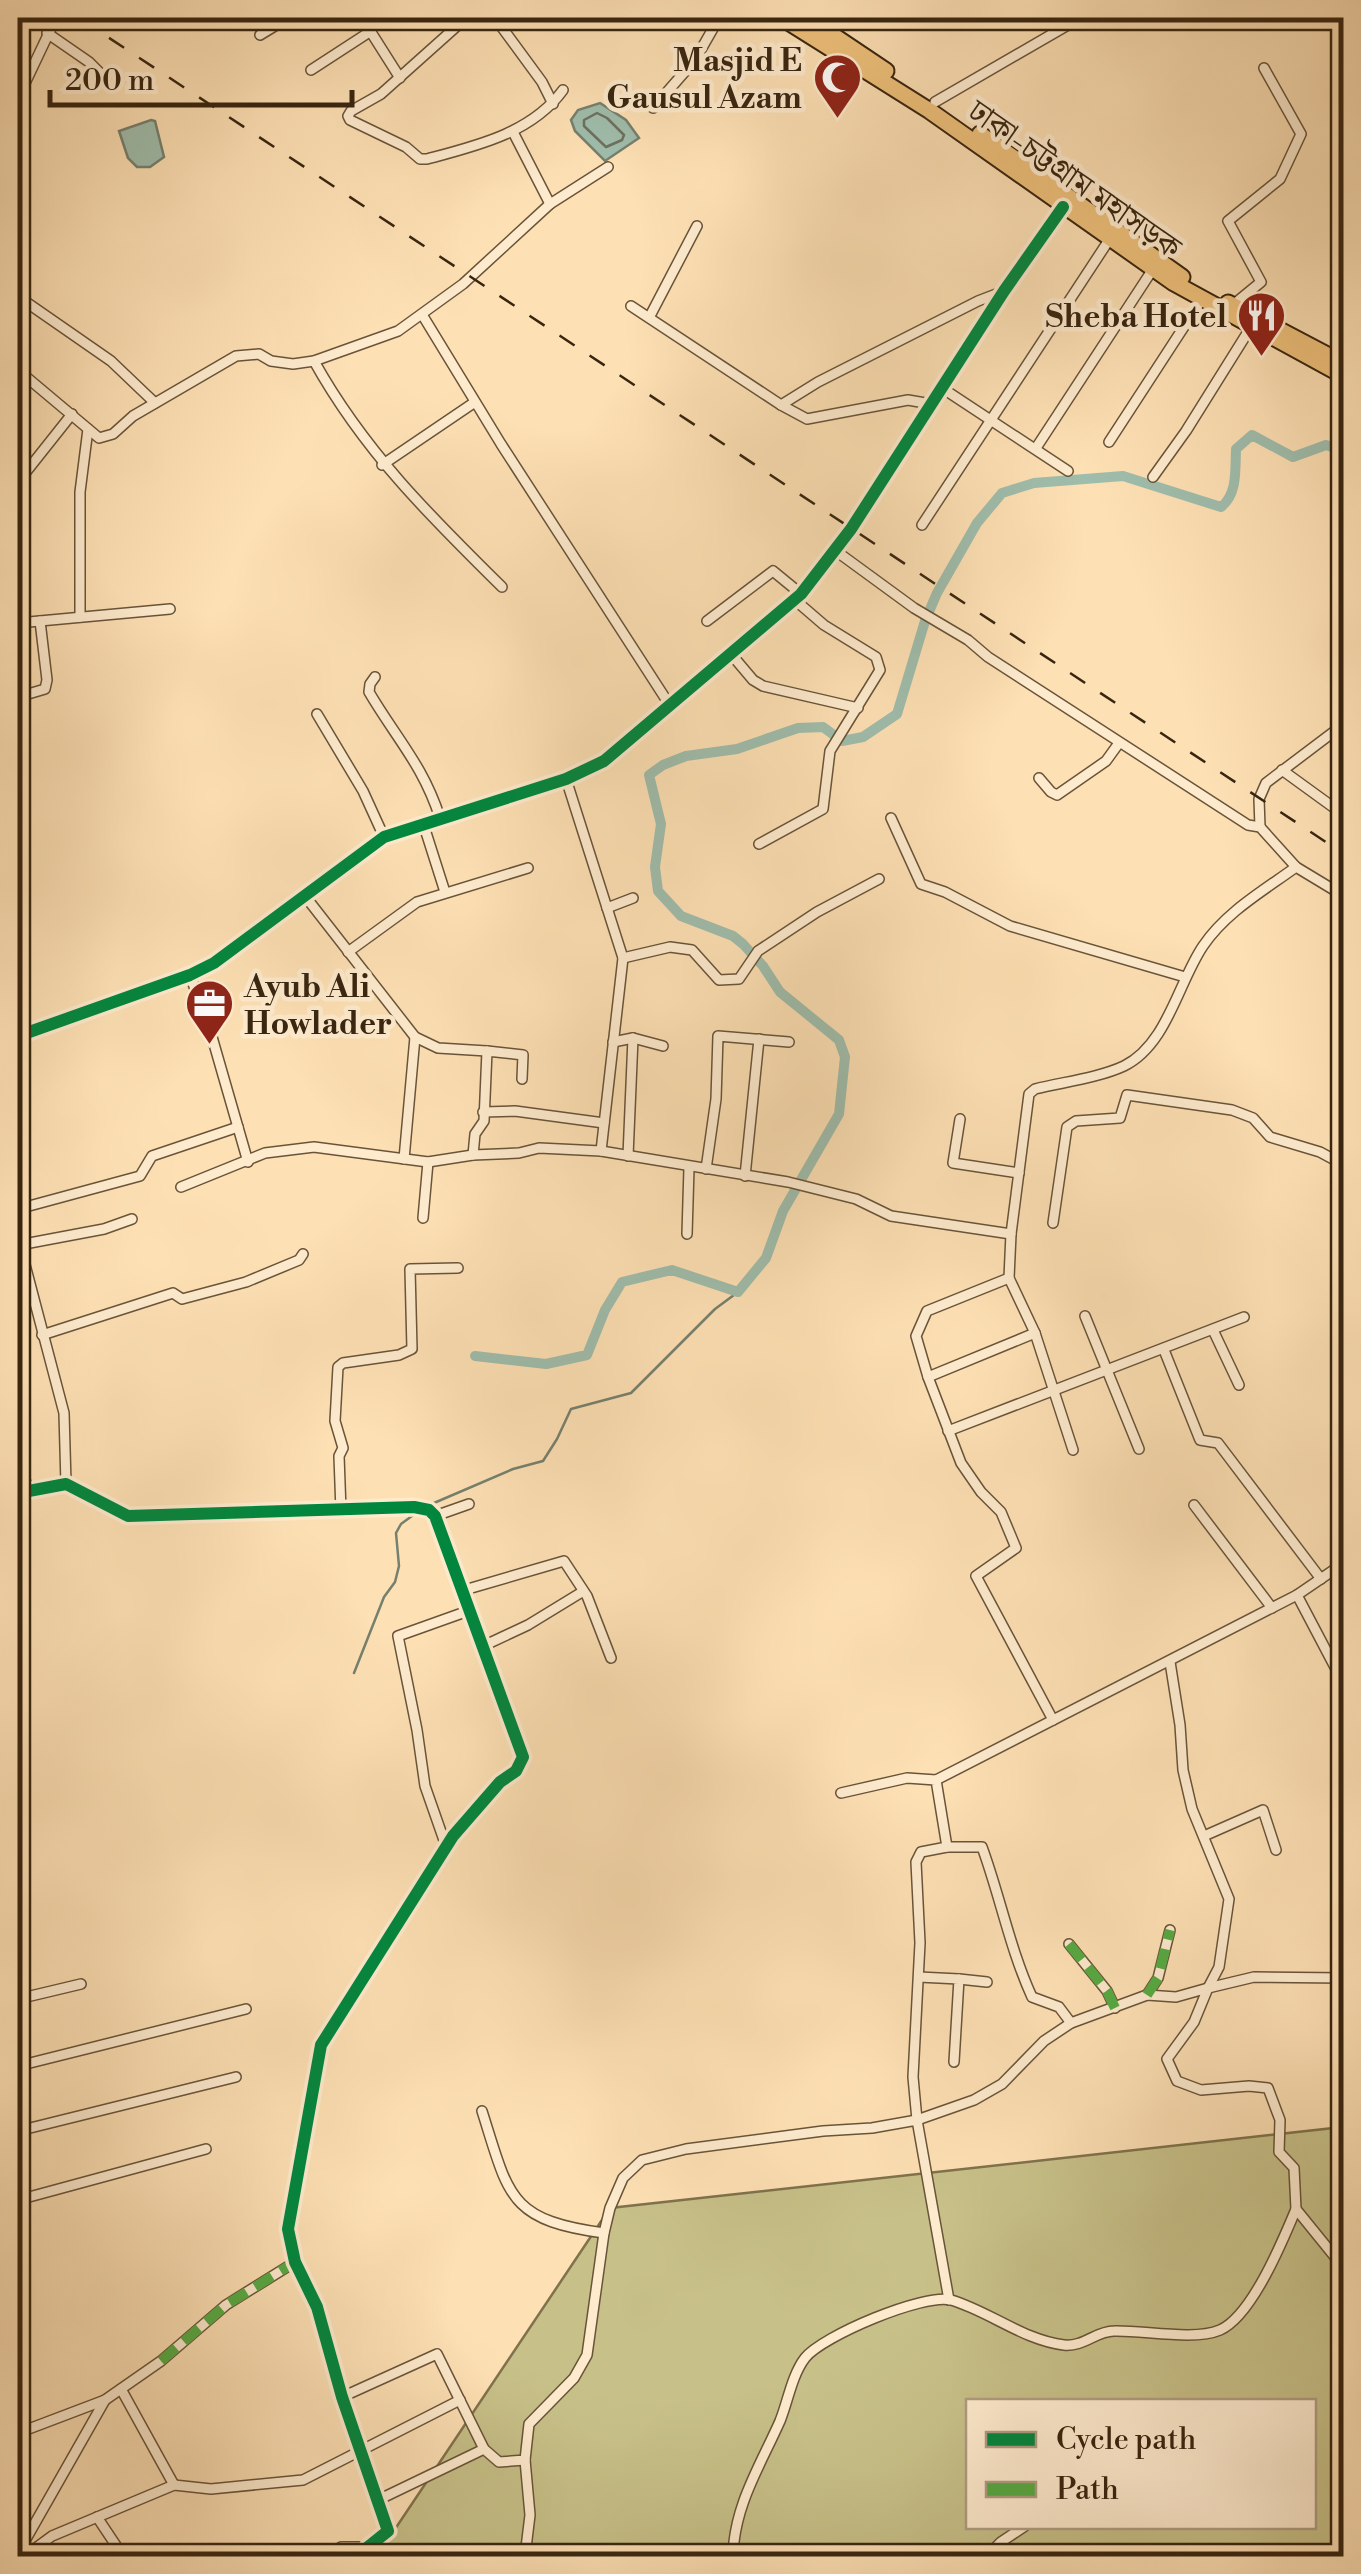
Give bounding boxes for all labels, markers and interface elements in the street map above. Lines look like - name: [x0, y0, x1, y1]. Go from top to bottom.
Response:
- place label: Masjid E Gausul Azam: [606, 41, 802, 118]
- scale bar: [50, 45, 352, 107]
- mosque icon: Masjid E Gausul Azam: [811, 52, 863, 120]
- text: 200 m: [65, 62, 154, 100]
- street label: ঢাকা-চট্টগ্রাম মহাসড়ক: [959, 91, 1190, 269]
- restaurant icon: Sheba Hotel: [1236, 290, 1288, 358]
- place label: Sheba Hotel: [1045, 297, 1227, 337]
- place label: Ayub Ali Howlader: [243, 967, 392, 1044]
- office icon: Ayub Ali Howlader: [183, 978, 235, 1046]
- legend: [966, 2399, 1316, 2529]
- text: Cycle path: [1056, 2421, 1196, 2459]
- text: Path: [1056, 2471, 1119, 2509]

